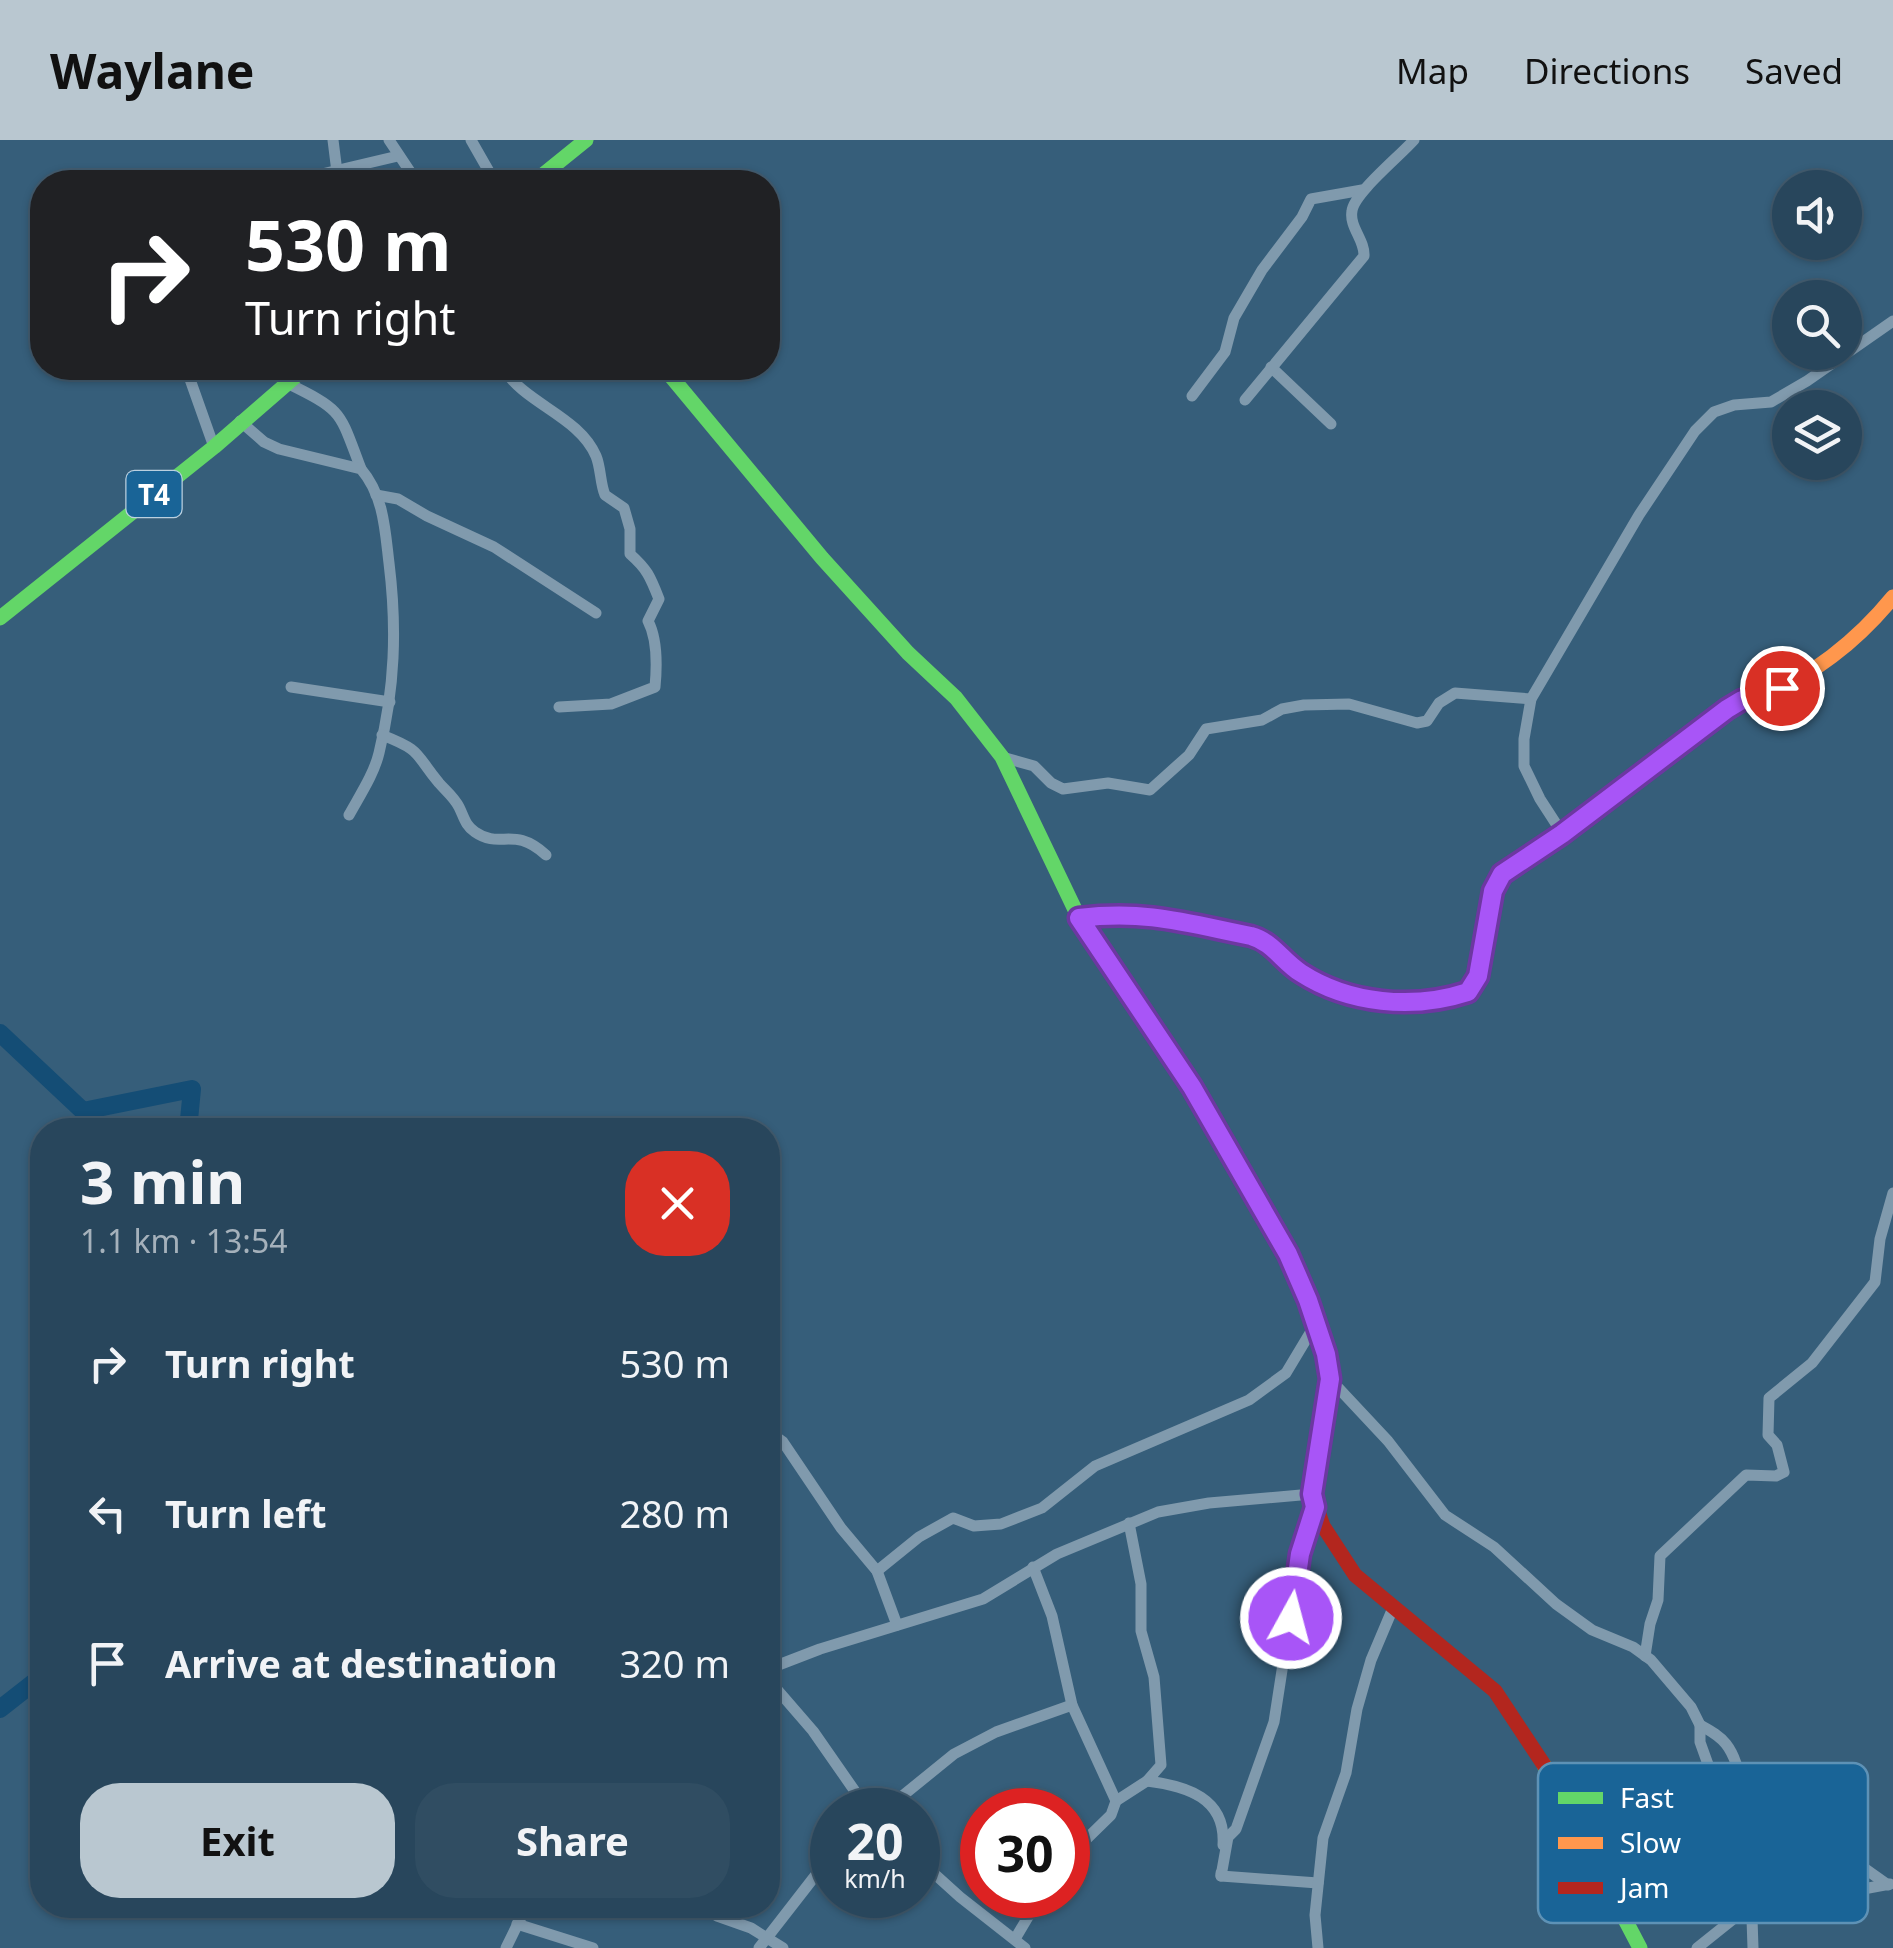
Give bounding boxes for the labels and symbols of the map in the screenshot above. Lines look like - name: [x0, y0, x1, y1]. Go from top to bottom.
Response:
- road number: T4: [126, 471, 182, 517]
- pin: [1740, 646, 1825, 731]
- position arrow: [1239, 1566, 1343, 1670]
- legend: [1538, 1763, 1868, 1923]
- text: Fast: [1620, 1778, 1674, 1816]
- speed limit sign: 30: [960, 1788, 1090, 1918]
- text: Slow: [1620, 1823, 1681, 1861]
- text: Jam: [1617, 1868, 1670, 1906]

